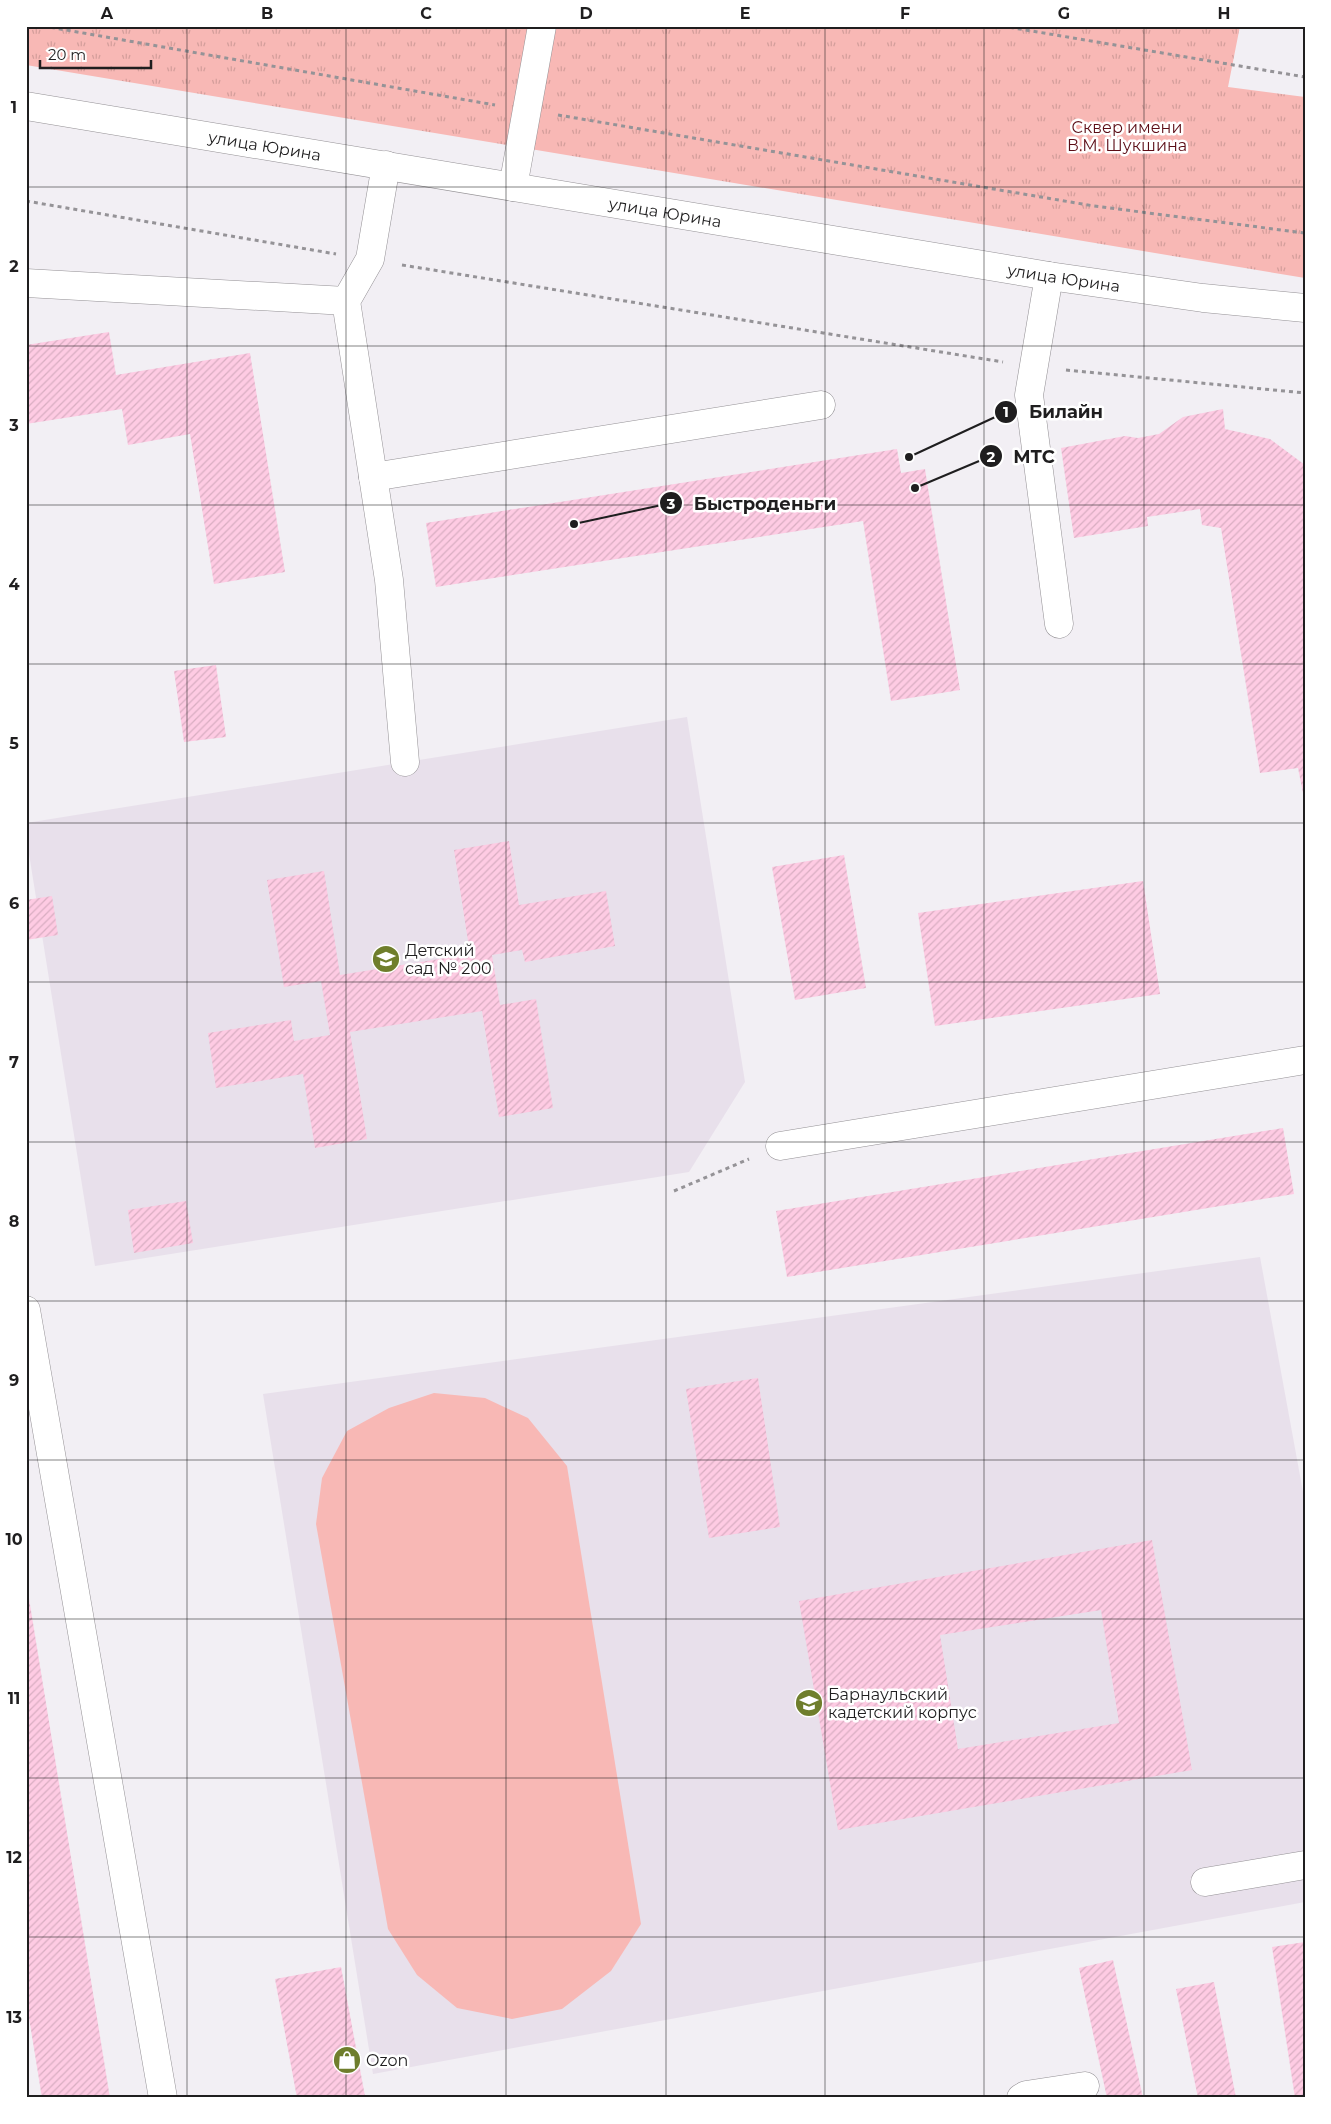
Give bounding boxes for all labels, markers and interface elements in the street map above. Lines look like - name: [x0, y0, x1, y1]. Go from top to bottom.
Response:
- text: A: [100, 4, 114, 23]
- text: B: [261, 4, 273, 23]
- text: C: [420, 4, 432, 23]
- text: D: [579, 4, 593, 23]
- text: E: [740, 4, 750, 23]
- text: F: [900, 4, 910, 23]
- text: G: [1058, 4, 1070, 23]
- text: H: [1218, 4, 1230, 23]
- scale bar: [40, 38, 151, 70]
- text: 20 m: [48, 45, 86, 64]
- text: 1: [11, 98, 17, 117]
- park label: Сквер имени В.М. Шукшина: [1067, 118, 1187, 155]
- street label: улица Юрина: [206, 127, 322, 164]
- street label: улица Юрина: [607, 193, 723, 231]
- text: 2: [9, 257, 19, 276]
- street label: улица Юрина: [1005, 260, 1121, 296]
- callout: Билайн: [993, 396, 1113, 429]
- text: Билайн: [1029, 401, 1103, 423]
- text: 1: [1003, 402, 1009, 421]
- text: 3: [8, 416, 19, 435]
- callout: МТС: [979, 440, 1065, 473]
- text: МТС: [1013, 446, 1055, 468]
- text: 2: [987, 447, 996, 466]
- callout: Быстроденьги: [659, 487, 846, 520]
- text: Быстроденьги: [694, 493, 836, 515]
- text: 3: [666, 494, 676, 513]
- text: 4: [8, 575, 20, 594]
- text: 5: [9, 734, 19, 753]
- text: 6: [9, 894, 19, 913]
- place label: Детский сад № 200: [405, 941, 492, 978]
- school or university icon: Детский сад № 200: [371, 944, 401, 974]
- text: 7: [9, 1053, 19, 1072]
- text: 8: [9, 1212, 19, 1231]
- text: 9: [9, 1371, 19, 1390]
- text: 10: [5, 1530, 23, 1549]
- place label: Барнаульский кадетский корпус: [828, 1685, 977, 1722]
- school or university icon: Барнаульский кадетский корпус: [794, 1688, 824, 1718]
- text: 11: [8, 1689, 20, 1708]
- text: 12: [6, 1848, 22, 1867]
- text: 13: [6, 2008, 22, 2027]
- shop icon: Ozon: [332, 2045, 362, 2075]
- place label: Ozon: [366, 2051, 408, 2070]

